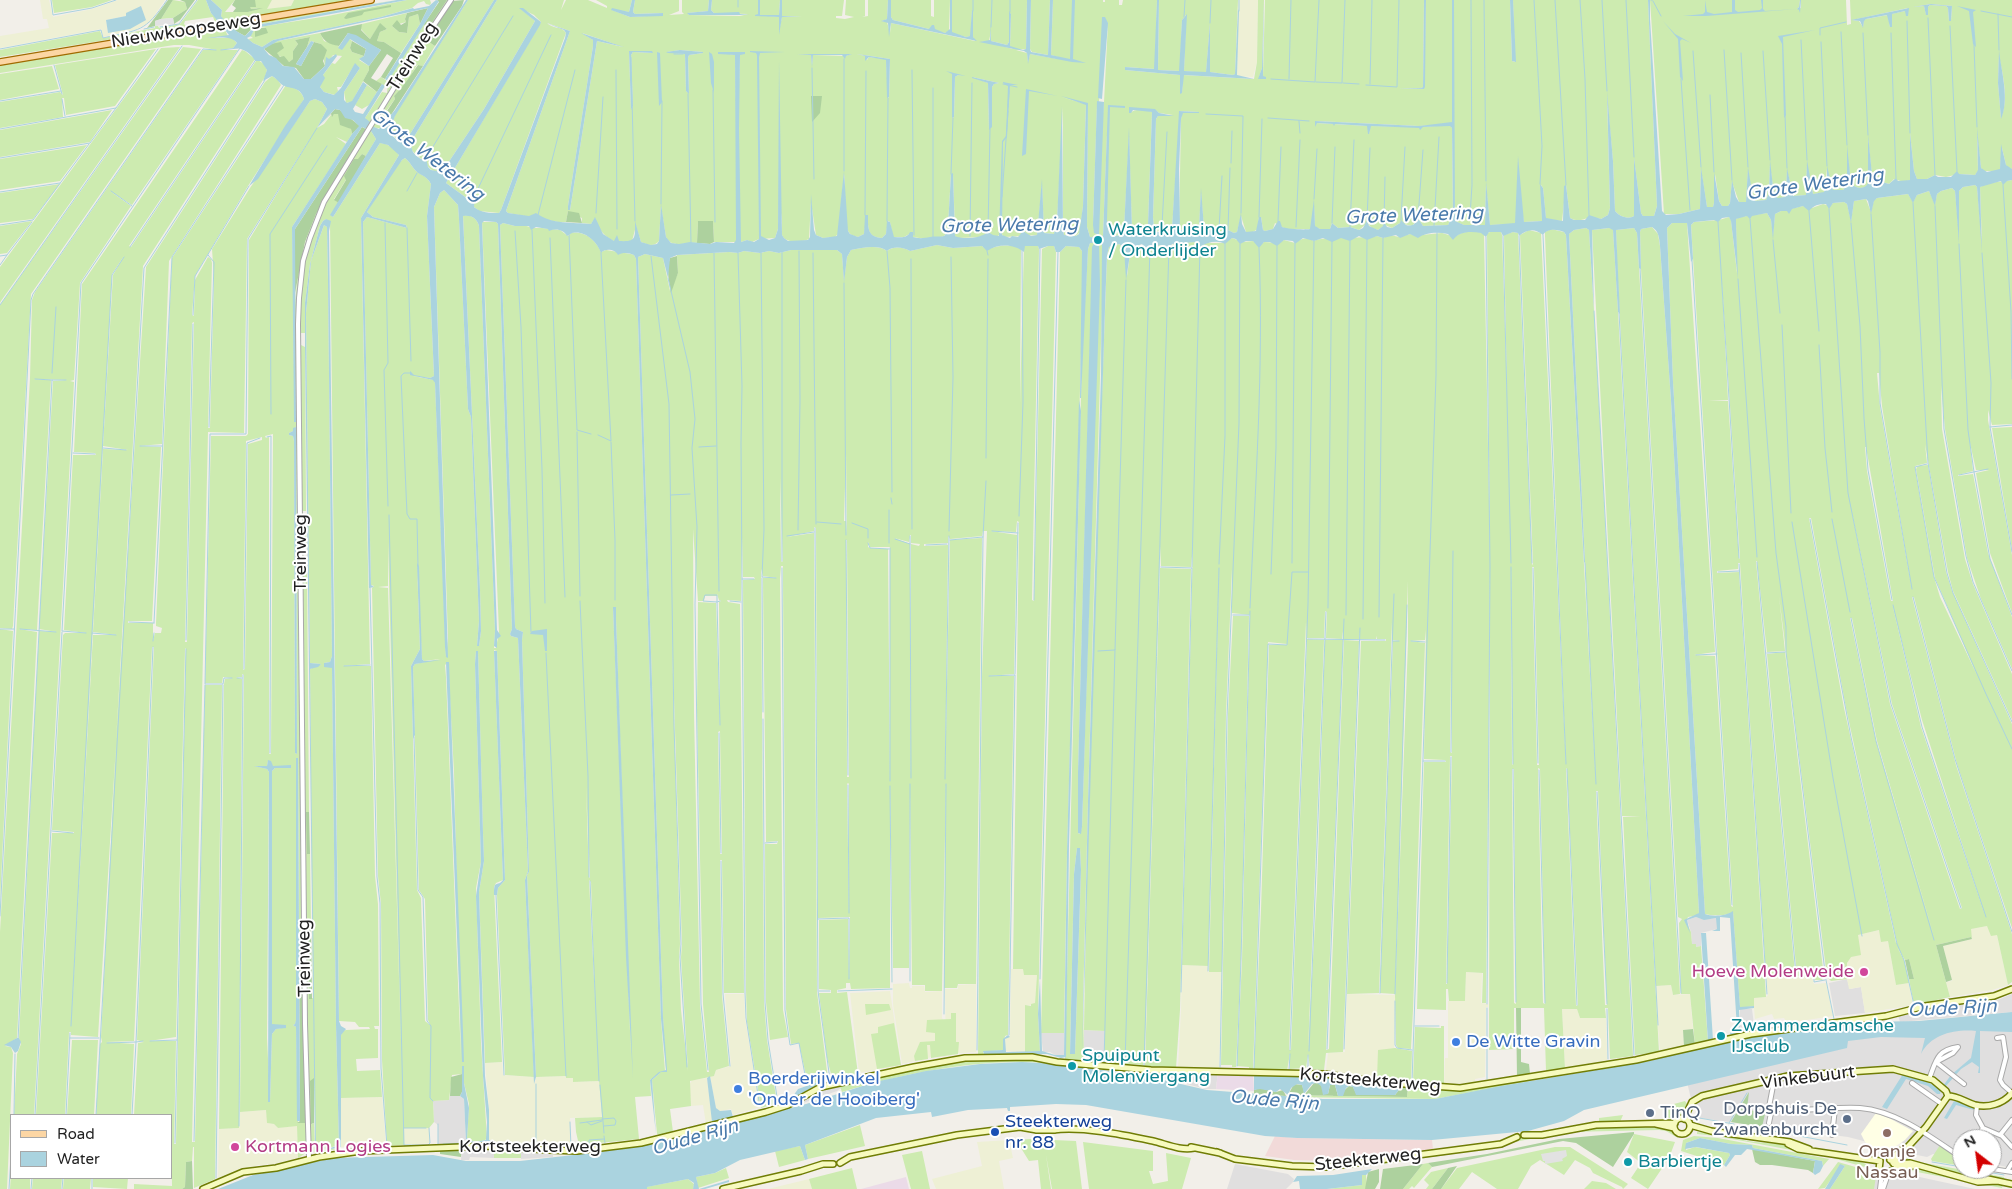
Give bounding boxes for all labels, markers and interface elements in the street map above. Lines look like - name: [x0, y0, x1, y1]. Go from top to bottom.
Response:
- street label: Nieuwkoopseweg: [110, 8, 262, 54]
- street label: Treinweg: [383, 18, 443, 96]
- water label: Grote Wetering: [366, 103, 488, 207]
- water label: Grote Wetering: [1745, 164, 1885, 206]
- water label: Grote Wetering: [1345, 202, 1483, 230]
- water label: Grote Wetering: [940, 213, 1078, 239]
- place label: Waterkruising / Onderlijder: [1108, 219, 1227, 262]
- marker: Waterkruising / Onderlijder: [1092, 234, 1104, 246]
- street label: Treinweg: [290, 514, 312, 592]
- street label: Treinweg: [294, 919, 316, 997]
- place label: Hoeve Molenweide: [1691, 961, 1854, 983]
- marker: Hoeve Molenweide: [1858, 966, 1870, 978]
- water label: Oude Rijn: [1907, 995, 1997, 1023]
- place label: Zwammerdamsche IJsclub: [1731, 1015, 1894, 1058]
- marker: Zwammerdamsche IJsclub: [1715, 1030, 1727, 1042]
- place label: De Witte Gravin: [1466, 1031, 1600, 1053]
- marker: De Witte Gravin: [1450, 1036, 1462, 1048]
- place label: Spuipunt Molenviergang: [1082, 1045, 1210, 1088]
- marker: Spuipunt Molenviergang: [1066, 1060, 1078, 1072]
- street label: Vinkebuurt: [1760, 1062, 1856, 1094]
- street label: Kortsteekterweg: [1298, 1064, 1442, 1098]
- place label: Boerderijwinkel 'Onder de Hooiberg': [748, 1068, 920, 1110]
- marker: Boerderijwinkel 'Onder de Hooiberg': [732, 1083, 744, 1095]
- water label: Oude Rijn: [1229, 1086, 1319, 1116]
- place label: Dorpshuis De Zwanenburcht: [1713, 1098, 1837, 1140]
- place label: TinQ: [1660, 1102, 1701, 1124]
- marker: TinQ: [1644, 1107, 1656, 1119]
- place label: Steekterweg nr. 88: [1005, 1111, 1112, 1154]
- marker: Dorpshuis De Zwanenburcht: [1841, 1113, 1853, 1125]
- legend: [10, 1114, 172, 1179]
- water label: Oude Rijn: [649, 1115, 741, 1161]
- text: Road: [57, 1125, 95, 1143]
- marker: Steekterweg nr. 88: [989, 1126, 1001, 1138]
- marker: Oranje Nassau: [1881, 1127, 1893, 1139]
- north arrow: [1952, 1129, 2002, 1179]
- text: N: [1961, 1131, 1979, 1152]
- place label: Kortmann Logies: [245, 1136, 391, 1158]
- street label: Kortsteekterweg: [459, 1136, 601, 1158]
- marker: Kortmann Logies: [229, 1141, 241, 1153]
- place label: Oranje Nassau: [1856, 1141, 1918, 1184]
- street label: Steekterweg: [1314, 1144, 1422, 1176]
- text: Water: [57, 1150, 100, 1168]
- place label: Barbiertje: [1638, 1151, 1722, 1173]
- marker: Barbiertje: [1622, 1156, 1634, 1168]

